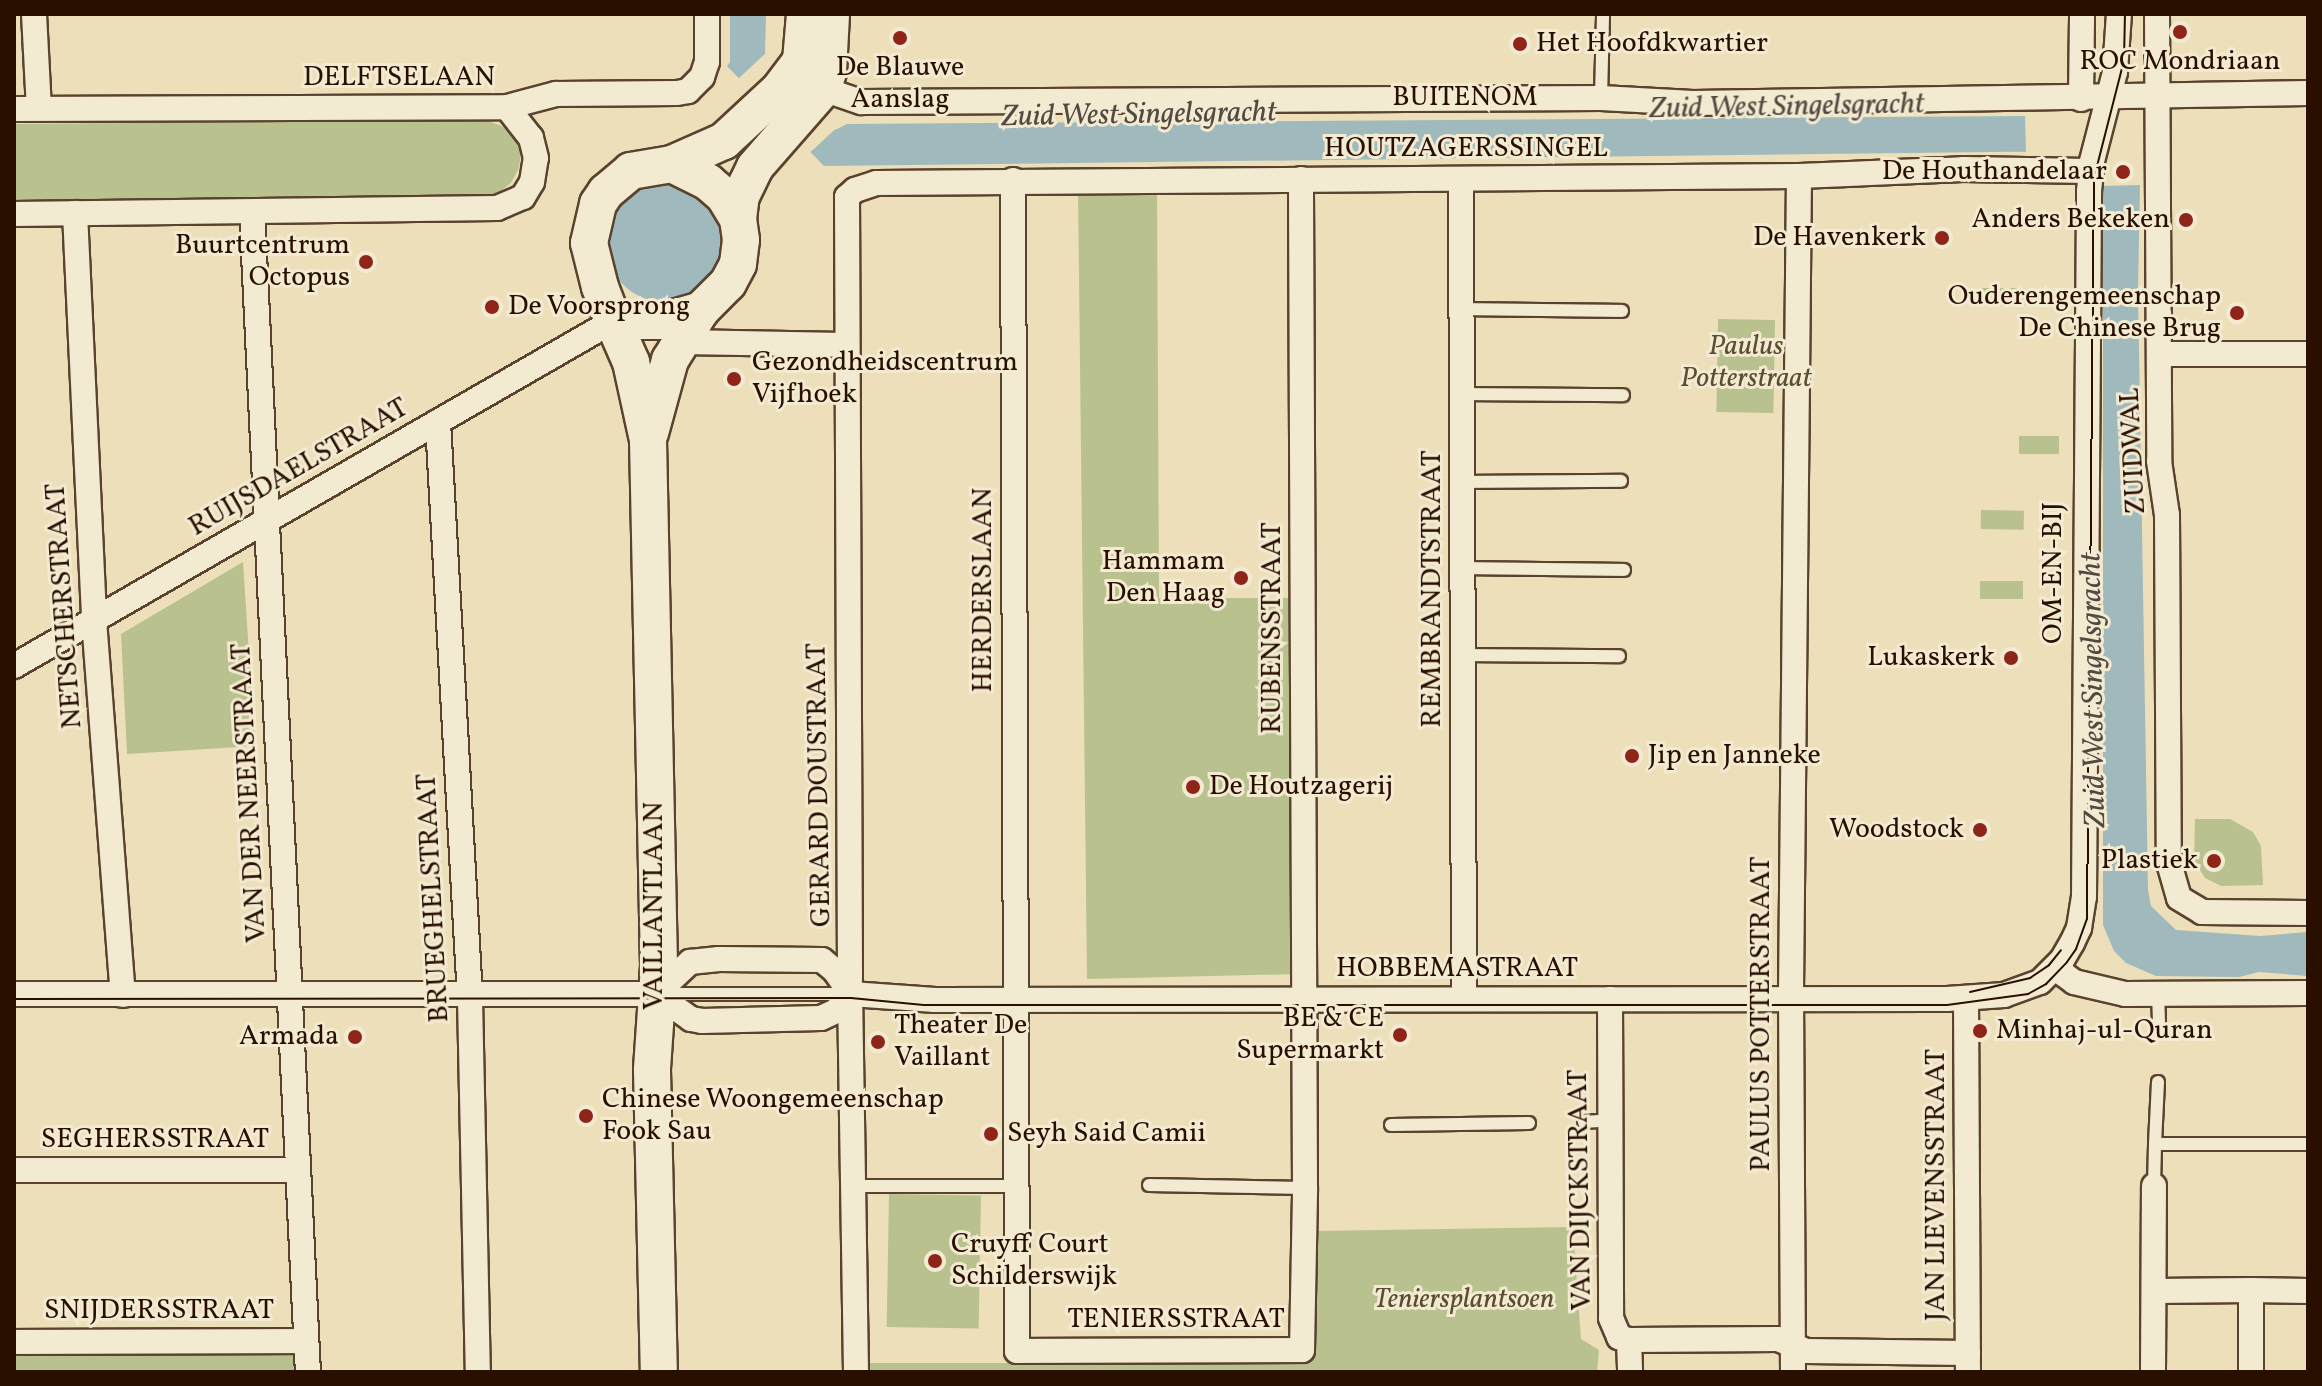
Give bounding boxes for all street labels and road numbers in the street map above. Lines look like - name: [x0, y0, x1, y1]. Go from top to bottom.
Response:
- street label: DELFTSELAAN: [303, 61, 495, 95]
- street label: BUITENOM: [1392, 81, 1538, 115]
- street label: HOUTZAGERSSINGEL: [1324, 132, 1608, 166]
- street label: ZUIDWAL: [2114, 387, 2154, 515]
- street label: RUIJSDAELSTRAAT: [183, 392, 415, 544]
- street label: REMBRANDTSTRAAT: [1416, 450, 1450, 728]
- street label: NETSCHERSTRAAT: [40, 482, 90, 730]
- street label: HERDERSLAAN: [967, 488, 1001, 692]
- street label: OM-EN-BIJ: [2037, 502, 2071, 644]
- street label: RUBENSSTRAAT: [1256, 522, 1290, 734]
- street label: VAN DER NEERSTRAAT: [225, 642, 275, 944]
- street label: GERARD DOUSTRAAT: [801, 643, 839, 927]
- street label: BRUEGHELSTRAAT: [411, 773, 457, 1023]
- street label: VAILLANTLAAN: [638, 802, 672, 1010]
- street label: PAULUS POTTERSTRAAT: [1745, 856, 1779, 1172]
- street label: HOBBEMASTRAAT: [1336, 952, 1578, 986]
- street label: JAN LIEVENSSTRAAT: [1920, 1049, 1954, 1321]
- street label: VAN DIJCKSTRAAT: [1562, 1069, 1600, 1311]
- street label: SEGHERSSTRAAT: [41, 1123, 269, 1157]
- street label: SNIJDERSSTRAAT: [44, 1294, 274, 1328]
- street label: TENIERSSTRAAT: [1067, 1303, 1285, 1337]

